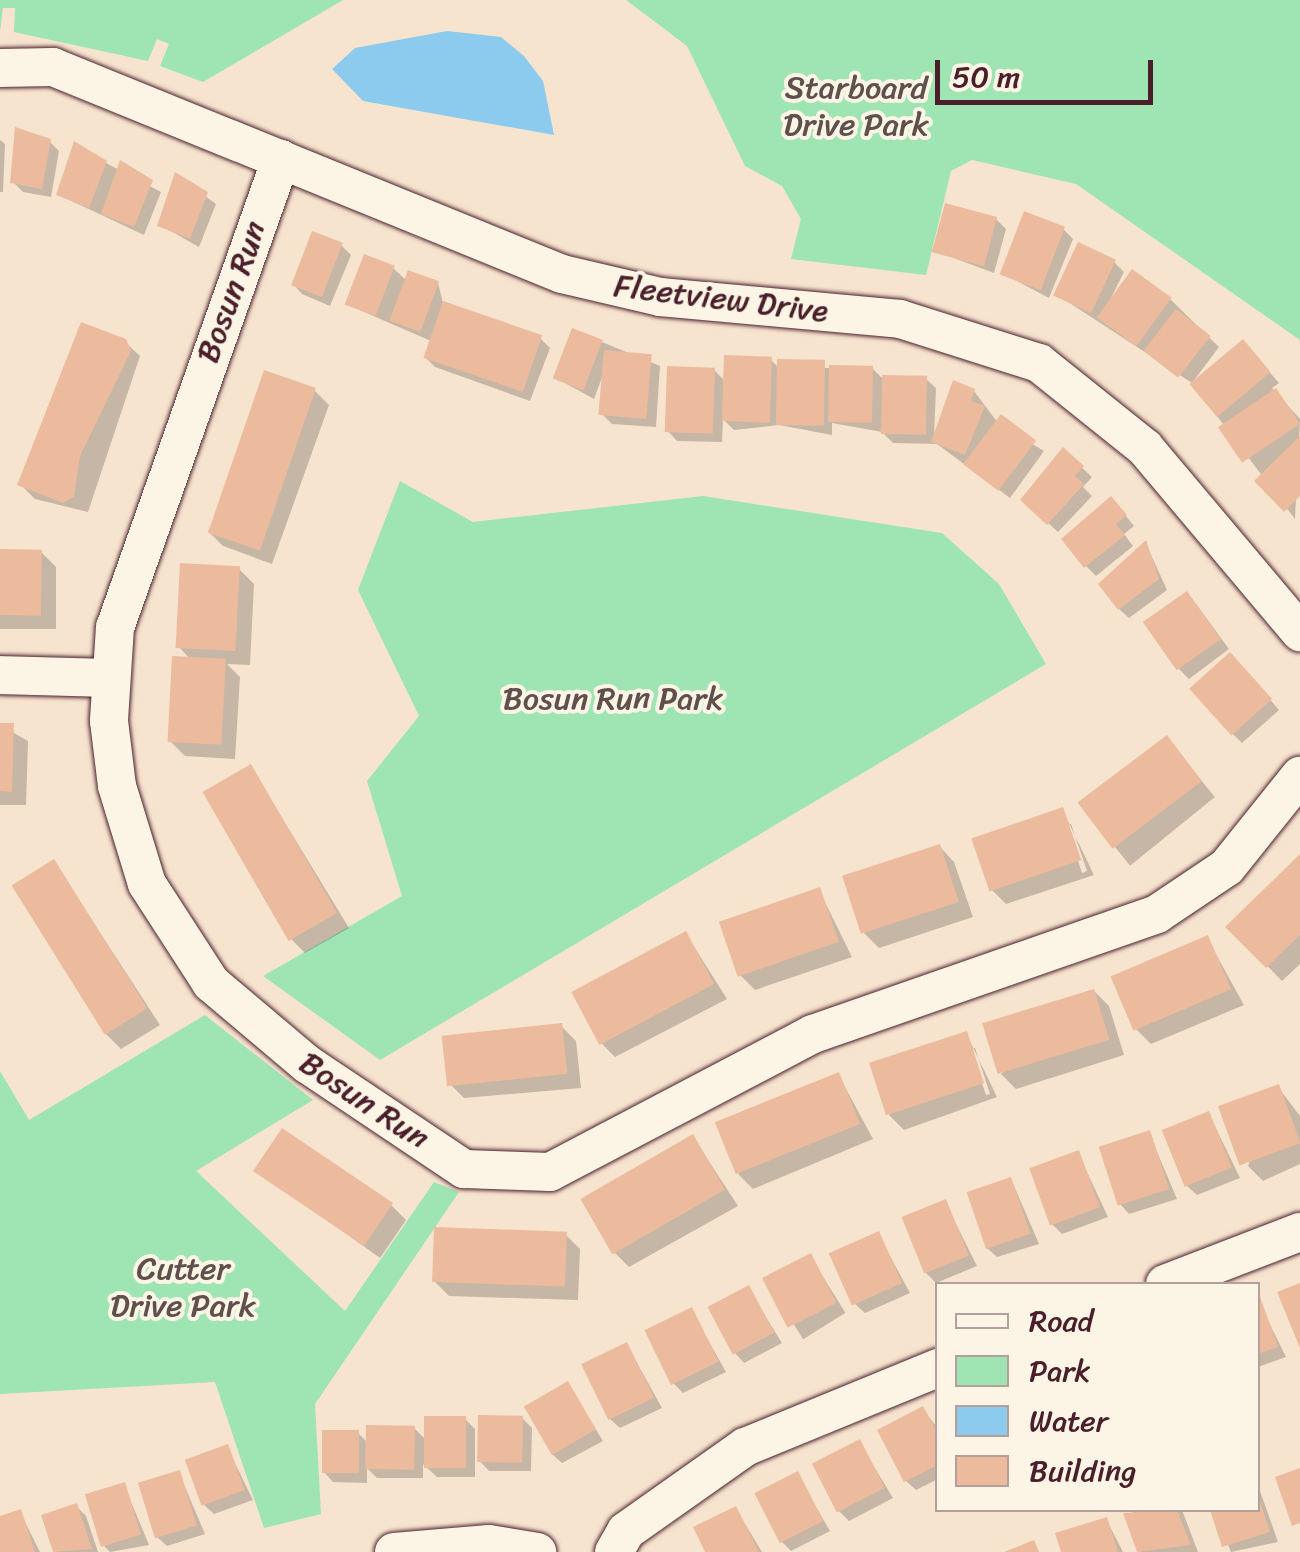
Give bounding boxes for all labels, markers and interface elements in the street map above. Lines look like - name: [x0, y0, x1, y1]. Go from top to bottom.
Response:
- scale bar: [940, 40, 1158, 102]
- text: 50 m: [952, 50, 1020, 104]
- park label: Starboard Drive Park: [783, 70, 929, 145]
- street label: Bosun Run: [189, 216, 275, 368]
- street label: Fleetview Drive: [611, 267, 831, 331]
- park label: Bosun Run Park: [502, 680, 724, 718]
- street label: Bosun Run: [292, 1044, 436, 1158]
- park label: Cutter Drive Park: [110, 1251, 256, 1326]
- legend: [935, 1282, 1260, 1512]
- text: Road: [1029, 1294, 1093, 1348]
- text: Park: [1029, 1344, 1091, 1398]
- text: Water: [1029, 1394, 1108, 1448]
- text: Building: [1029, 1444, 1136, 1498]

